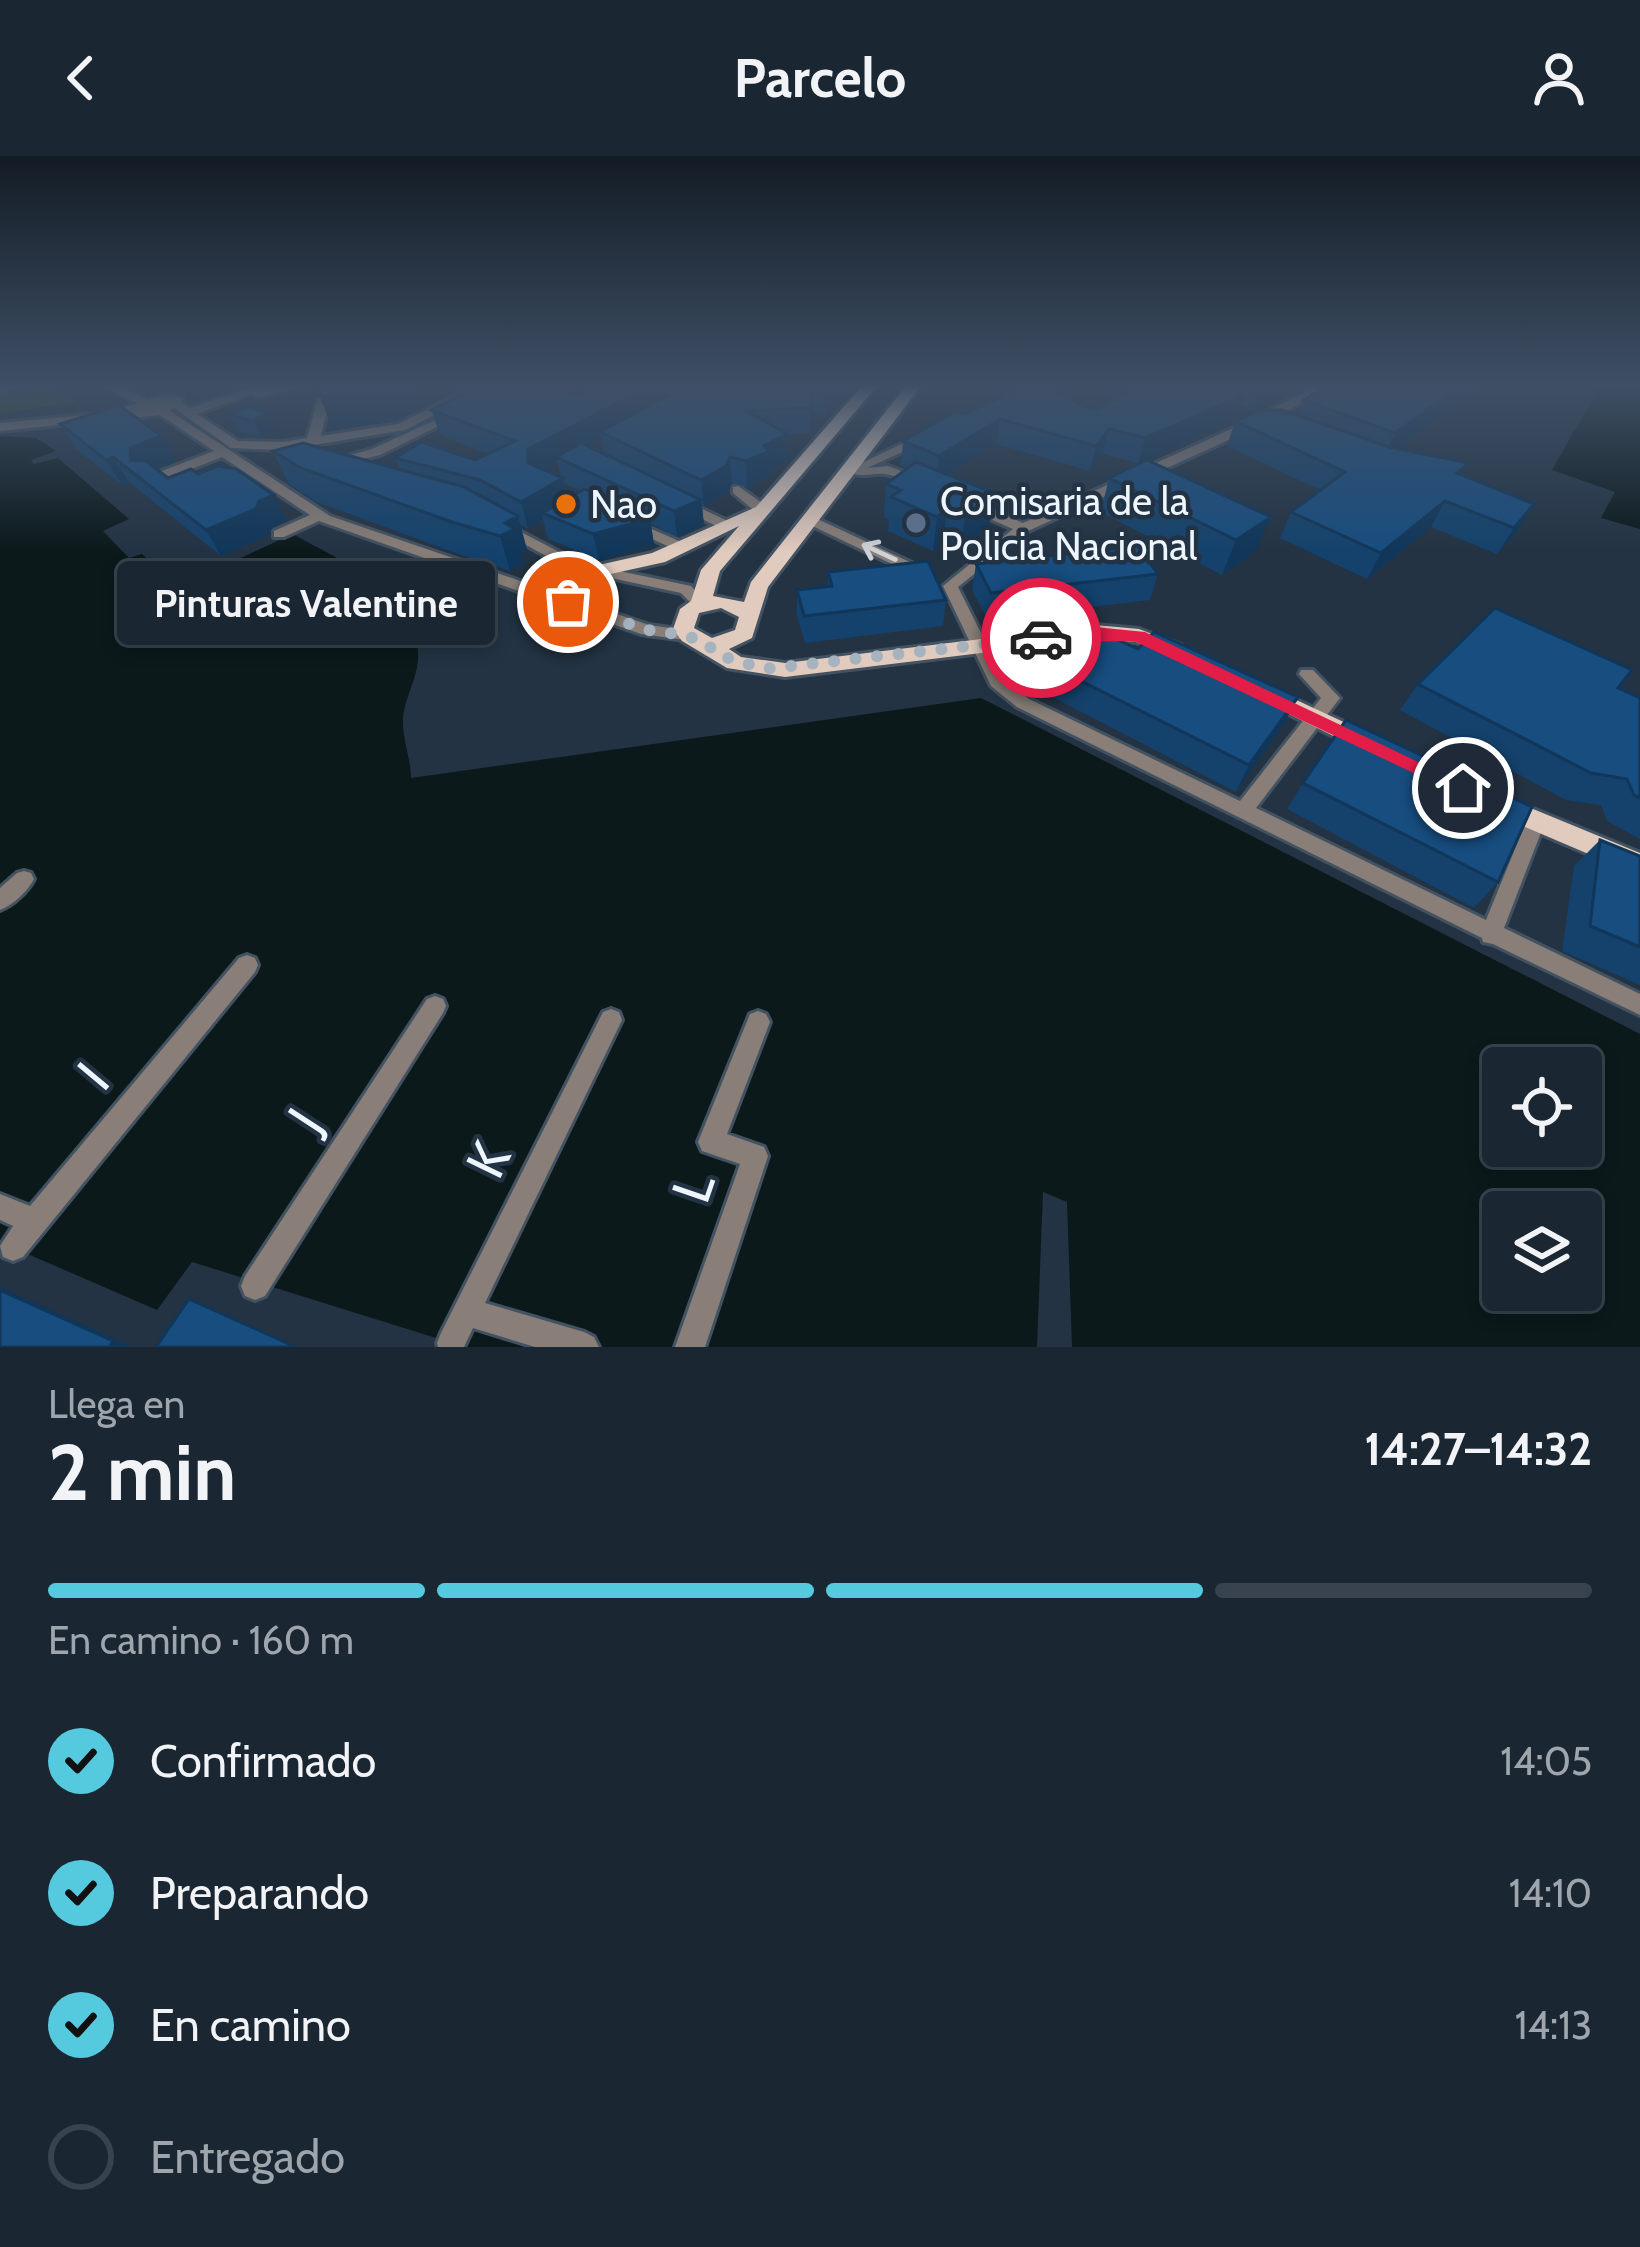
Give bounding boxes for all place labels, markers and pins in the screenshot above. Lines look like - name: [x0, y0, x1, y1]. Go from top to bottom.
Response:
- place label: Comisaria de la Policia Nacional: [940, 477, 1197, 570]
- place label: Nao: [590, 480, 657, 528]
- marker: Nao: [553, 491, 579, 517]
- marker: Comisaria de la Policia Nacional: [903, 510, 929, 536]
- pin: [517, 551, 619, 653]
- callout: Pinturas Valentine: [118, 560, 496, 644]
- pin: [1412, 737, 1514, 839]

